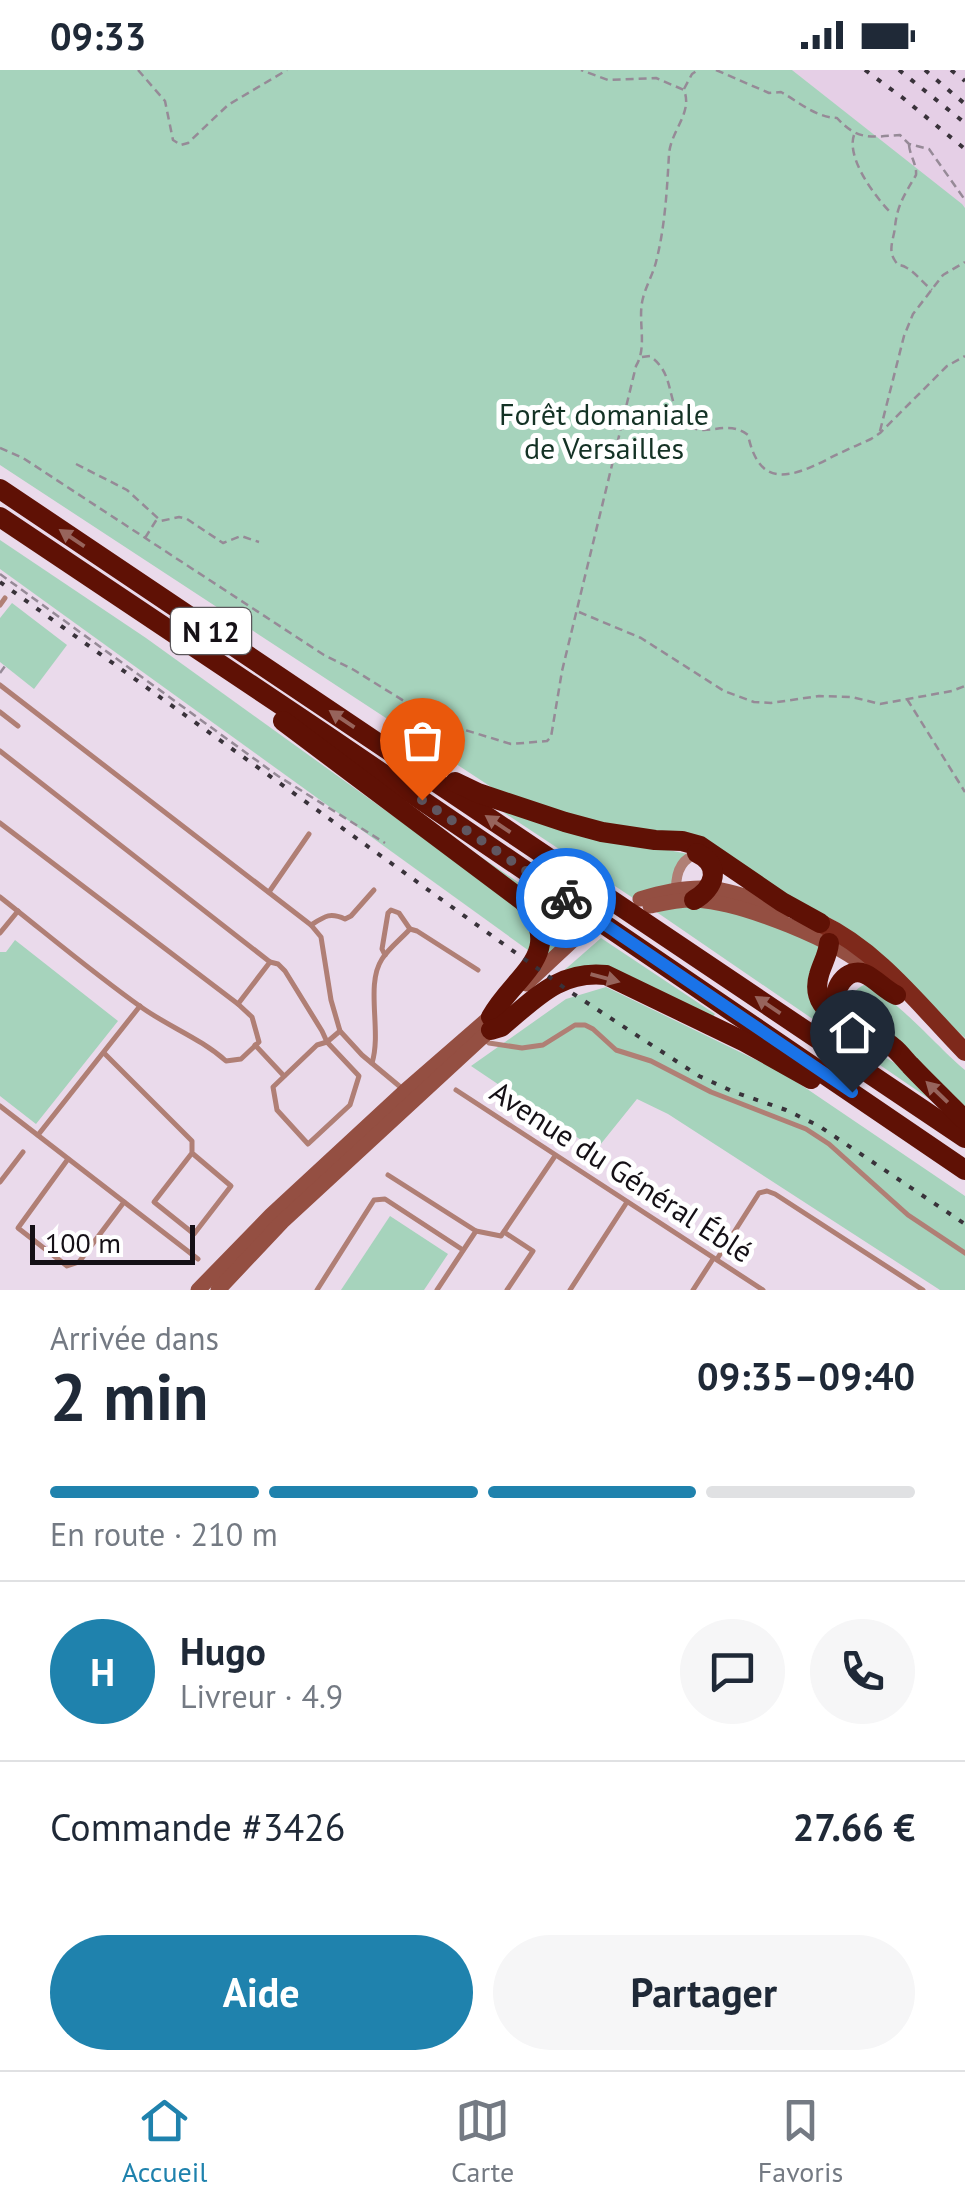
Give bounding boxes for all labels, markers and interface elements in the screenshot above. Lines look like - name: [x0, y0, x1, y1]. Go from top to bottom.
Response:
- text: 09:33: [50, 11, 146, 60]
- park label: Forêt domaniale de Versailles: [499, 394, 709, 467]
- one-way arrow: [58, 529, 85, 547]
- road number: N 12: [171, 608, 251, 654]
- pin: [380, 698, 465, 801]
- one-way arrow: [328, 710, 355, 728]
- icon: bag: [395, 713, 450, 768]
- one-way arrow: [485, 815, 512, 834]
- courier: [516, 848, 616, 948]
- icon: bike: [539, 871, 594, 926]
- one-way arrow: [590, 971, 621, 986]
- pin: [810, 990, 895, 1093]
- one-way arrow: [754, 997, 781, 1015]
- icon: home: [825, 1005, 880, 1060]
- street label: Avenue du Général Éblé: [483, 1071, 761, 1271]
- one-way arrow: [925, 1081, 949, 1104]
- scale bar: [30, 1220, 195, 1264]
- text: 100 m: [45, 1224, 121, 1261]
- text: Arrivée dans: [50, 1317, 219, 1359]
- text: 09:35–09:40: [697, 1351, 915, 1400]
- text: 2 min: [50, 1354, 209, 1438]
- text: En route · 210 m: [50, 1513, 278, 1555]
- button: chat: [680, 1619, 785, 1724]
- button: phone: [810, 1619, 915, 1724]
- text: Hugo: [180, 1626, 266, 1675]
- text: H: [90, 1647, 115, 1696]
- text: Livreur · 4.9: [180, 1675, 343, 1717]
- text: Commande #3426: [50, 1802, 346, 1851]
- text: 27.66 €: [793, 1802, 915, 1851]
- button: Aide: [50, 1935, 473, 2050]
- button: Partager: [493, 1935, 915, 2050]
- tab: Accueil: [122, 2093, 207, 2190]
- tab: Carte: [451, 2093, 514, 2190]
- tab: Favoris: [758, 2093, 843, 2190]

